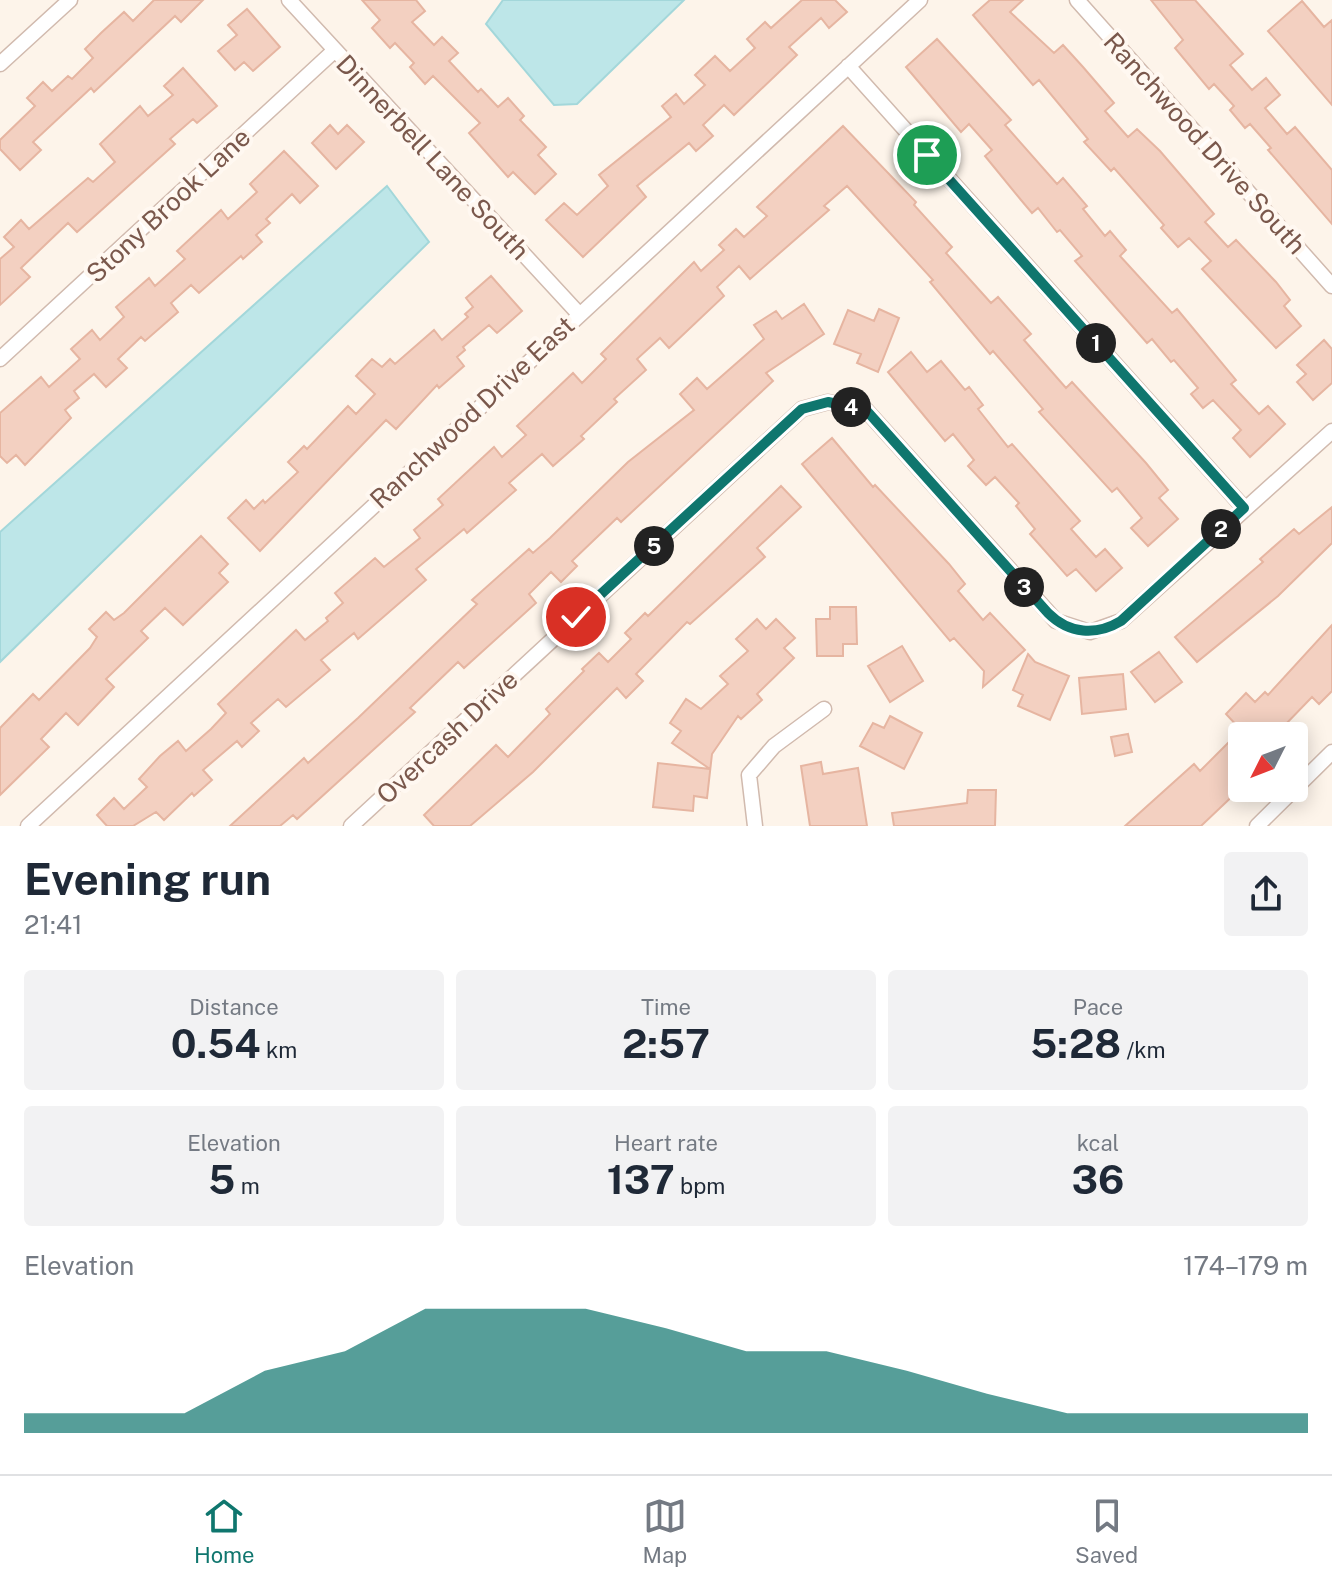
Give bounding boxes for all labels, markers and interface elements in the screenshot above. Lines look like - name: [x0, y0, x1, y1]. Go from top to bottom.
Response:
- street label: Ranchwood Drive South: [1097, 26, 1313, 260]
- street label: Dinnerbell Lane South: [330, 48, 536, 266]
- street label: Stony Brook Lane: [80, 121, 256, 289]
- pin: [893, 121, 961, 189]
- icon: arrive: [905, 133, 949, 177]
- street label: Ranchwood Drive East: [363, 309, 581, 515]
- pin: 1: [1076, 323, 1116, 363]
- text: 1: [1091, 330, 1101, 356]
- pin: 4: [831, 387, 871, 427]
- text: 4: [844, 394, 858, 420]
- pin: 2: [1201, 509, 1241, 549]
- text: 2: [1214, 516, 1228, 542]
- pin: 5: [634, 526, 674, 566]
- text: 5: [647, 533, 661, 559]
- pin: 3: [1004, 567, 1044, 607]
- text: 3: [1017, 574, 1031, 600]
- pin: [542, 583, 610, 651]
- icon: check: [554, 595, 598, 639]
- street label: Overcash Drive: [370, 664, 524, 810]
- north arrow: [1228, 722, 1308, 802]
- map controls: [1228, 722, 1308, 802]
- button: share: [1224, 852, 1308, 936]
- text: Evening run: [24, 853, 271, 905]
- text: 21:41: [24, 909, 83, 940]
- text: Distance: [189, 994, 279, 1020]
- text: Time: [641, 994, 691, 1020]
- text: Pace: [1073, 994, 1123, 1020]
- text: 0.54: [171, 1020, 261, 1067]
- text: 2:57: [622, 1020, 710, 1067]
- text: 5:28: [1030, 1020, 1121, 1067]
- text: km: [261, 1037, 297, 1063]
- text: /km: [1121, 1037, 1166, 1063]
- text: Elevation: [187, 1130, 281, 1156]
- text: Heart rate: [614, 1130, 718, 1156]
- text: kcal: [1077, 1130, 1119, 1156]
- text: 5: [208, 1156, 235, 1203]
- text: 137: [607, 1156, 675, 1203]
- text: 36: [1072, 1156, 1124, 1203]
- text: m: [235, 1173, 260, 1199]
- text: bpm: [675, 1173, 725, 1199]
- text: Elevation: [24, 1250, 134, 1281]
- text: 174–179 m: [1183, 1250, 1308, 1281]
- tab: Home: [194, 1494, 255, 1568]
- tab: Map: [643, 1494, 687, 1568]
- tab: Saved: [1075, 1494, 1138, 1568]

